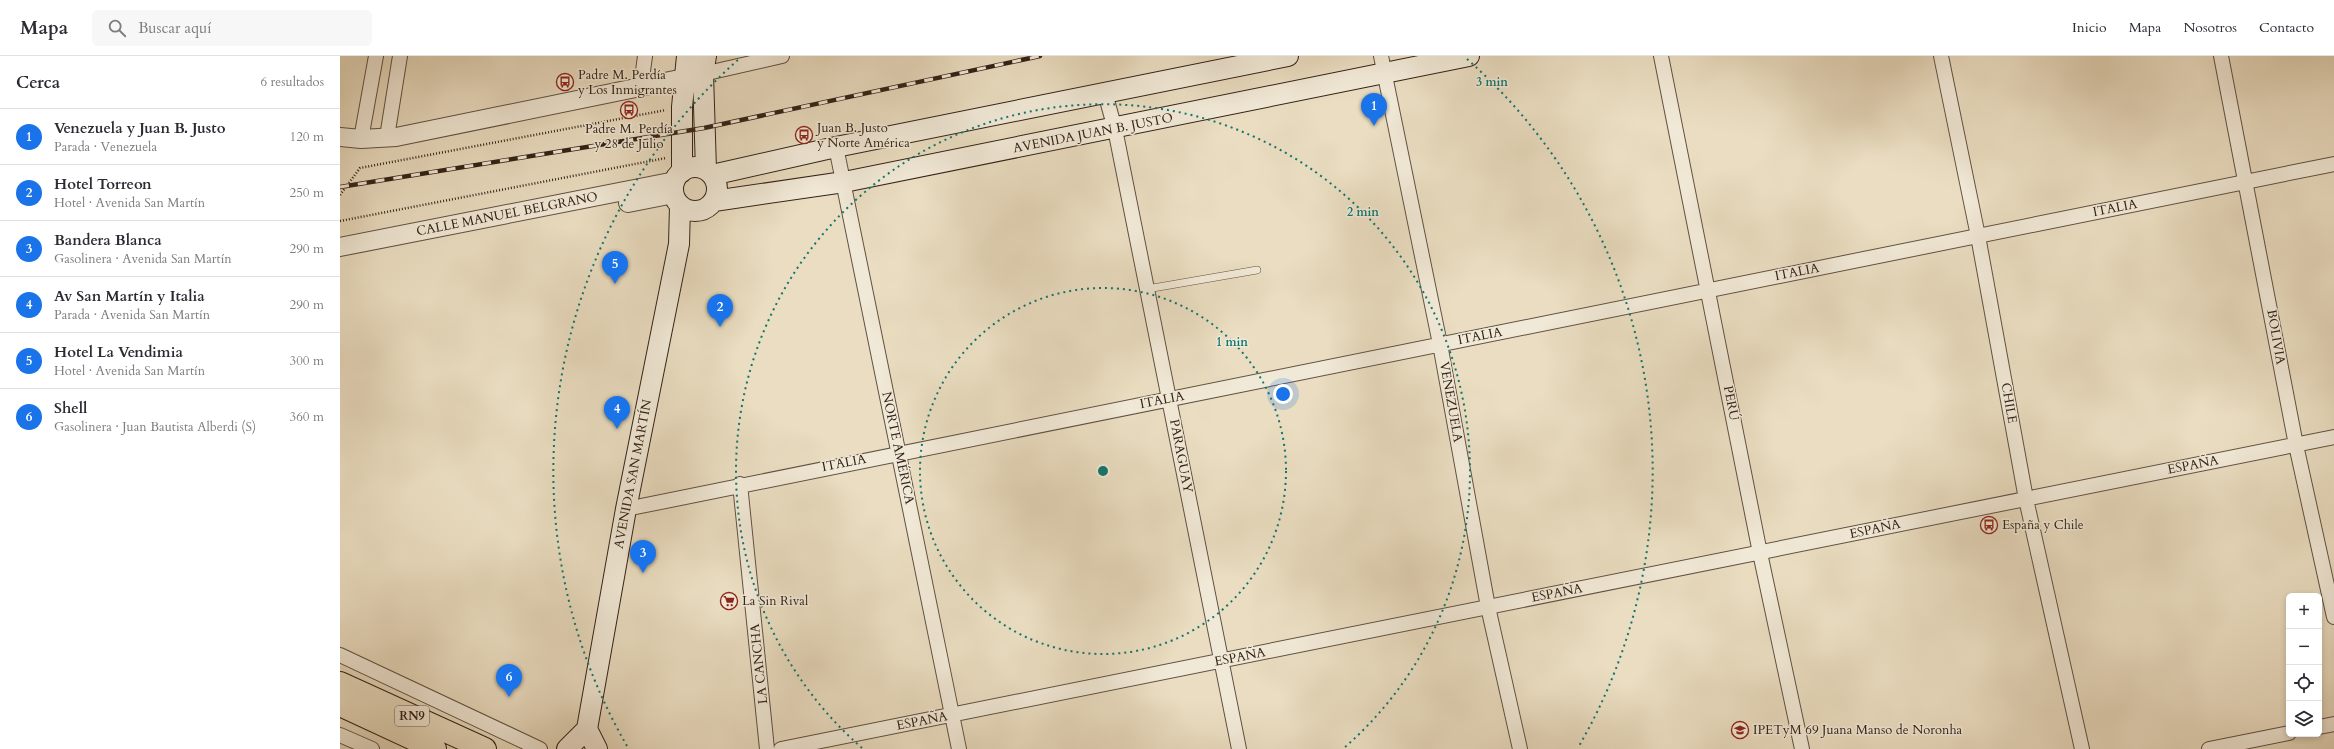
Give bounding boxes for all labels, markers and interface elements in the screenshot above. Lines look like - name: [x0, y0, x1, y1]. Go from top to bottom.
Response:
- search box: [92, 10, 372, 46]
- text: Mapa: [20, 15, 68, 41]
- icon: search: [106, 17, 128, 39]
- text: Buscar aquí: [138, 18, 211, 38]
- text: Inicio: [2072, 18, 2107, 37]
- text: Mapa: [2129, 18, 2161, 37]
- text: Nosotros: [2183, 18, 2237, 37]
- text: Contacto: [2259, 18, 2314, 37]
- place label: Padre M. Perdía y Los Inmigrantes: [577, 66, 677, 99]
- text: Cerca: [16, 71, 60, 94]
- bus stop icon: Padre M. Perdía y Los Inmigrantes: [555, 72, 575, 92]
- text: 6 resultados: [260, 73, 324, 91]
- text: 3 min: [1476, 74, 1508, 90]
- pin: 1: [1361, 93, 1387, 126]
- bus stop icon: Padre M. Perdía y 28 de Julio: [619, 100, 639, 120]
- street label: AVENIDA JUAN B. JUSTO: [1012, 109, 1174, 157]
- text: Venezuela y Juan B. Justo: [54, 118, 225, 138]
- place label: Juan B. Justo y Norte América: [815, 119, 910, 152]
- place label: Padre M. Perdía y 28 de Julio: [585, 120, 673, 153]
- bus stop icon: Juan B. Justo y Norte América: [794, 125, 814, 145]
- text: 1: [26, 128, 32, 146]
- text: 120 m: [290, 128, 324, 146]
- text: Parada · Venezuela: [54, 138, 157, 156]
- text: Hotel Torreon: [54, 174, 152, 194]
- text: 2: [26, 184, 32, 202]
- text: 250 m: [290, 184, 324, 202]
- street label: CALLE MANUEL BELGRANO: [415, 188, 599, 240]
- text: Hotel · Avenida San Martín: [54, 194, 205, 212]
- street label: ITALIA: [2091, 195, 2139, 221]
- text: 2 min: [1347, 204, 1379, 220]
- text: Bandera Blanca: [54, 230, 162, 250]
- text: 3: [26, 240, 32, 258]
- text: 290 m: [290, 240, 324, 258]
- text: Gasolinera · Avenida San Martín: [54, 250, 232, 268]
- pin: 5: [602, 251, 628, 284]
- street label: ITALIA: [1773, 259, 1821, 285]
- text: Av San Martín y Italia: [54, 286, 205, 306]
- pin: 2: [707, 294, 733, 327]
- text: 4: [26, 296, 32, 314]
- text: 290 m: [290, 296, 324, 314]
- text: Parada · Avenida San Martín: [54, 306, 210, 324]
- street label: BOLIVIA: [2262, 308, 2290, 367]
- street label: ITALIA: [1456, 323, 1504, 349]
- text: 1 min: [1216, 334, 1248, 350]
- text: Hotel La Vendimia: [54, 342, 183, 362]
- text: 5: [26, 352, 32, 370]
- text: 300 m: [290, 352, 324, 370]
- street label: VENEZUELA: [1435, 360, 1467, 445]
- text: Hotel · Avenida San Martín: [54, 362, 205, 380]
- street label: CHILE: [1997, 381, 2021, 425]
- your location: [1273, 384, 1293, 404]
- street label: PERÚ: [1719, 384, 1743, 422]
- street label: ITALIA: [1138, 387, 1186, 413]
- street label: NORTE AMÉRICA: [877, 390, 919, 507]
- pin: 4: [604, 396, 630, 429]
- text: Shell: [54, 398, 87, 418]
- street label: AVENIDA SAN MARTÍN: [610, 398, 656, 550]
- text: 6: [26, 408, 32, 426]
- text: 360 m: [290, 408, 324, 426]
- street label: PARAGUAY: [1165, 417, 1197, 495]
- text: Gasolinera · Juan Bautista Alberdi (S): [54, 418, 256, 436]
- street label: ITALIA: [820, 450, 868, 476]
- street label: ESPAÑA: [2166, 451, 2221, 479]
- centre of rings: [1096, 464, 1110, 478]
- street label: ESPAÑA: [1848, 515, 1903, 543]
- bus stop icon: España y Chile: [1979, 515, 1999, 535]
- place label: España y Chile: [2002, 516, 2084, 534]
- pin: 3: [630, 540, 656, 573]
- street label: ESPAÑA: [1530, 579, 1585, 607]
- supermarket icon: La Sin Rival: [719, 591, 739, 611]
- place label: La Sin Rival: [742, 592, 809, 610]
- map controls: [2286, 593, 2322, 737]
- button: +: [2286, 593, 2322, 629]
- street label: LA CANCHA: [746, 622, 772, 705]
- button: −: [2286, 629, 2322, 665]
- street label: ESPAÑA: [1213, 643, 1268, 671]
- pin: 6: [496, 664, 522, 697]
- button: locate: [2286, 665, 2322, 701]
- button: layers: [2286, 701, 2322, 737]
- road number: RN9: [395, 706, 429, 726]
- street label: ESPAÑA: [895, 707, 950, 735]
- school or university icon: IPETyM 69 Juana Manso de Noronha: [1730, 720, 1750, 740]
- place label: IPETyM 69 Juana Manso de Noronha: [1753, 721, 1963, 739]

